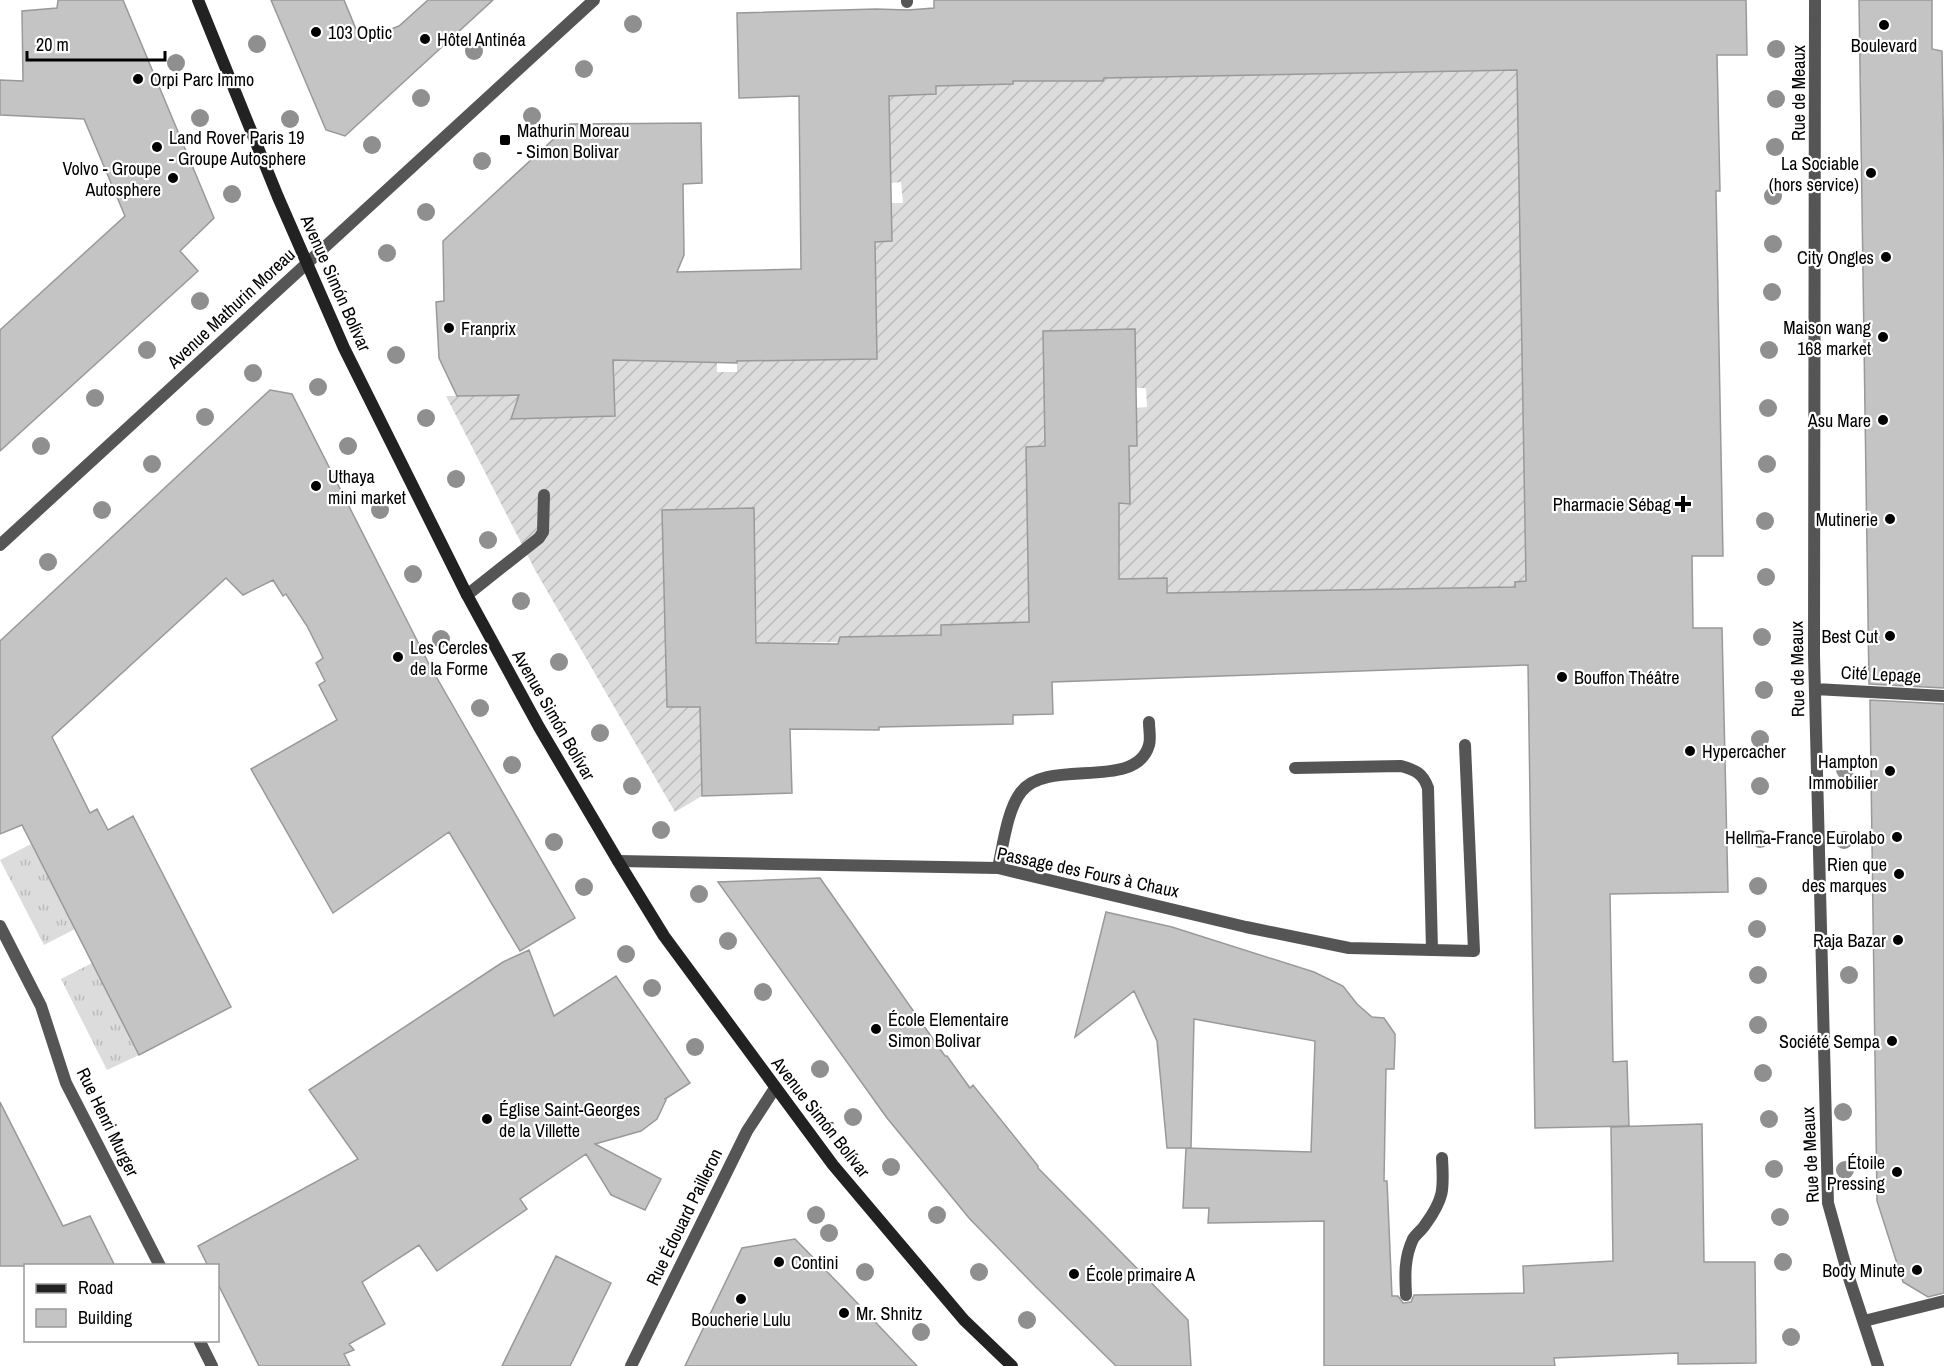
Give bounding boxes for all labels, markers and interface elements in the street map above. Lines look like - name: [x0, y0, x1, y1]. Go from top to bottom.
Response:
- marker: Boulevard: [1877, 18, 1891, 32]
- place label: 103 Optic: [328, 20, 392, 45]
- scale bar: [27, 24, 165, 62]
- marker: 103 Optic: [309, 25, 323, 39]
- place label: Hôtel Antinéa: [437, 27, 526, 52]
- text: 20 m: [36, 32, 69, 57]
- marker: Hôtel Antinéa: [418, 32, 432, 46]
- place label: Boulevard: [1851, 33, 1917, 58]
- street label: Rue de Meaux: [1786, 44, 1811, 141]
- place label: Orpi Parc Immo: [150, 67, 254, 92]
- marker: Orpi Parc Immo: [131, 72, 145, 86]
- place label: Mathurin Moreau - Simon Bolivar: [517, 118, 629, 164]
- place label: Land Rover Paris 19 - Groupe Autosphere: [169, 125, 306, 171]
- marker: Mathurin Moreau - Simon Bolivar: [498, 133, 512, 147]
- marker: Land Rover Paris 19 - Groupe Autosphere: [150, 140, 164, 154]
- place label: La Sociable (hors service): [1769, 151, 1859, 197]
- place label: Volvo - Groupe Autosphere: [63, 156, 161, 202]
- marker: La Sociable (hors service): [1864, 166, 1878, 180]
- marker: Volvo - Groupe Autosphere: [166, 171, 180, 185]
- street label: Avenue Simón Bolívar: [294, 210, 377, 355]
- street label: Avenue Mathurin Moreau: [161, 242, 300, 375]
- place label: City Ongles: [1797, 245, 1874, 270]
- marker: City Ongles: [1879, 250, 1893, 264]
- place label: Maison wang 168 market: [1783, 315, 1872, 361]
- place label: Franprix: [461, 316, 517, 341]
- marker: Franprix: [442, 321, 456, 335]
- marker: Maison wang 168 market: [1876, 330, 1890, 344]
- place label: Asu Mare: [1807, 408, 1871, 433]
- marker: Asu Mare: [1876, 413, 1890, 427]
- place label: Uthaya mini market: [328, 464, 406, 510]
- marker: Uthaya mini market: [309, 479, 323, 493]
- place label: Pharmacie Sébag: [1553, 492, 1672, 517]
- marker: Pharmacie Sébag: [1676, 497, 1690, 511]
- place label: Mutinerie: [1816, 507, 1878, 532]
- marker: Mutinerie: [1883, 512, 1897, 526]
- street label: Rue de Meaux: [1784, 620, 1810, 717]
- place label: Best Cut: [1821, 624, 1878, 649]
- marker: Best Cut: [1883, 629, 1897, 643]
- place label: Les Cercles de la Forme: [410, 635, 488, 681]
- street label: Avenue Simón Bolívar: [506, 644, 602, 785]
- marker: Les Cercles de la Forme: [391, 650, 405, 664]
- street label: Cité Lepage: [1840, 659, 1922, 689]
- place label: Bouffon Théâtre: [1574, 665, 1679, 690]
- marker: Bouffon Théâtre: [1555, 670, 1569, 684]
- place label: Hypercacher: [1702, 739, 1786, 764]
- marker: Hypercacher: [1683, 744, 1697, 758]
- place label: Hampton Immobilier: [1808, 749, 1878, 795]
- marker: Hampton Immobilier: [1883, 764, 1897, 778]
- place label: Hellma-France Eurolabo: [1725, 825, 1885, 850]
- marker: Hellma-France Eurolabo: [1890, 830, 1904, 844]
- street label: Passage des Fours à Chaux: [995, 840, 1182, 904]
- place label: Rien que des marques: [1802, 852, 1887, 898]
- marker: Rien que des marques: [1892, 867, 1906, 881]
- place label: Raja Bazar: [1813, 928, 1886, 953]
- marker: Raja Bazar: [1891, 933, 1905, 947]
- place label: École Elementaire Simon Bolivar: [888, 1007, 1009, 1053]
- marker: École Elementaire Simon Bolivar: [869, 1022, 883, 1036]
- place label: Société Sempa: [1779, 1029, 1880, 1054]
- marker: Société Sempa: [1885, 1034, 1899, 1048]
- street label: Avenue Simón Bolívar: [765, 1051, 876, 1183]
- street label: Rue Henri Murger: [71, 1063, 145, 1181]
- place label: Église Saint-Georges de la Villette: [499, 1097, 640, 1143]
- street label: Rue de Meaux: [1795, 1106, 1825, 1204]
- marker: Église Saint-Georges de la Villette: [480, 1112, 494, 1126]
- street label: Rue Édouard Pailleron: [640, 1144, 728, 1290]
- place label: Étoile Pressing: [1827, 1150, 1886, 1196]
- marker: Étoile Pressing: [1890, 1165, 1904, 1179]
- place label: Contini: [791, 1250, 839, 1275]
- marker: Contini: [772, 1255, 786, 1269]
- place label: Body Minute: [1822, 1258, 1905, 1283]
- place label: École primaire A: [1086, 1262, 1195, 1287]
- marker: Body Minute: [1910, 1263, 1924, 1277]
- legend: [24, 1264, 219, 1342]
- marker: École primaire A: [1067, 1267, 1081, 1281]
- text: Road: [78, 1275, 113, 1300]
- marker: Boucherie Lulu: [734, 1292, 748, 1306]
- place label: Mr. Shnitz: [856, 1301, 922, 1326]
- text: Building: [78, 1305, 133, 1330]
- marker: Mr. Shnitz: [837, 1306, 851, 1320]
- place label: Boucherie Lulu: [691, 1307, 791, 1332]

